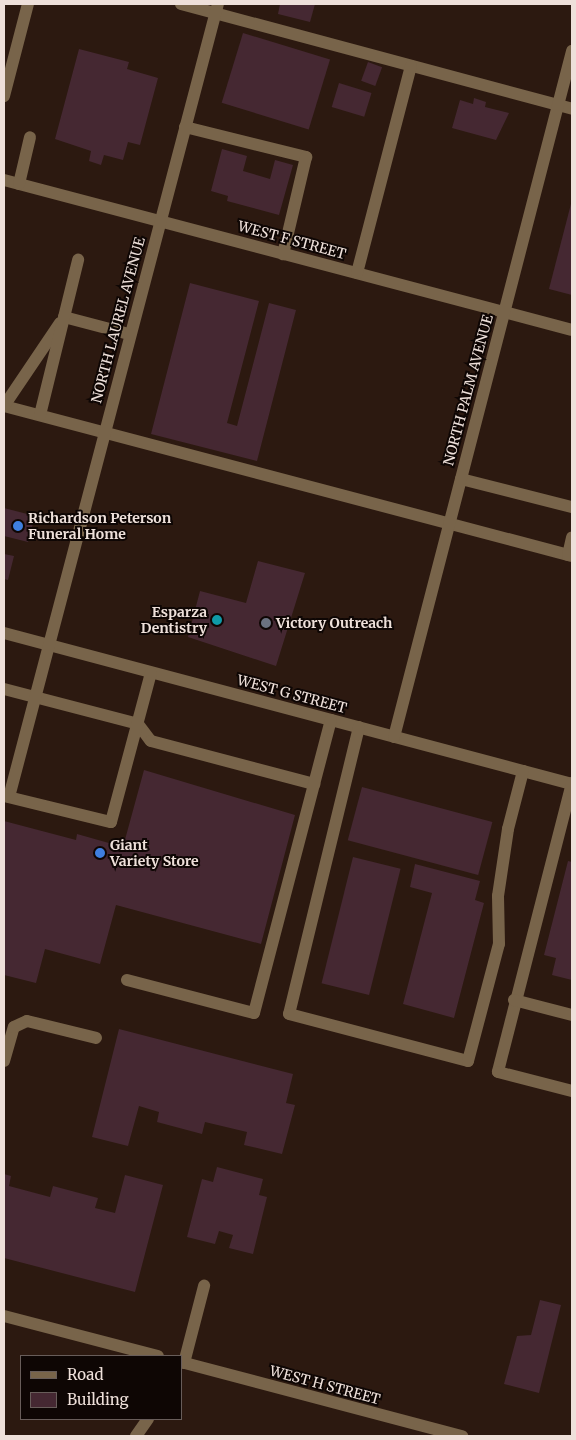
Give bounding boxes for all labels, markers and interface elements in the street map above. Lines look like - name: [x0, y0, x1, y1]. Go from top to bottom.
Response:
- street label: WEST F STREET: [236, 217, 348, 263]
- street label: NORTH LAUREL AVENUE: [88, 235, 148, 405]
- street label: NORTH PALM AVENUE: [440, 313, 496, 467]
- place label: Richardson Peterson Funeral Home: [28, 510, 171, 542]
- marker: Richardson Peterson Funeral Home: [12, 520, 24, 532]
- place label: Esparza Dentistry: [141, 604, 207, 636]
- marker: Esparza Dentistry: [211, 614, 223, 626]
- place label: Victory Outreach: [276, 615, 392, 631]
- marker: Victory Outreach: [260, 617, 272, 629]
- street label: WEST G STREET: [235, 671, 349, 717]
- place label: Giant Variety Store: [110, 837, 199, 870]
- marker: Giant Variety Store: [94, 847, 106, 859]
- legend: [20, 1355, 182, 1420]
- street label: WEST H STREET: [268, 1362, 382, 1408]
- text: Road: [67, 1365, 103, 1384]
- text: Building: [67, 1390, 129, 1409]

